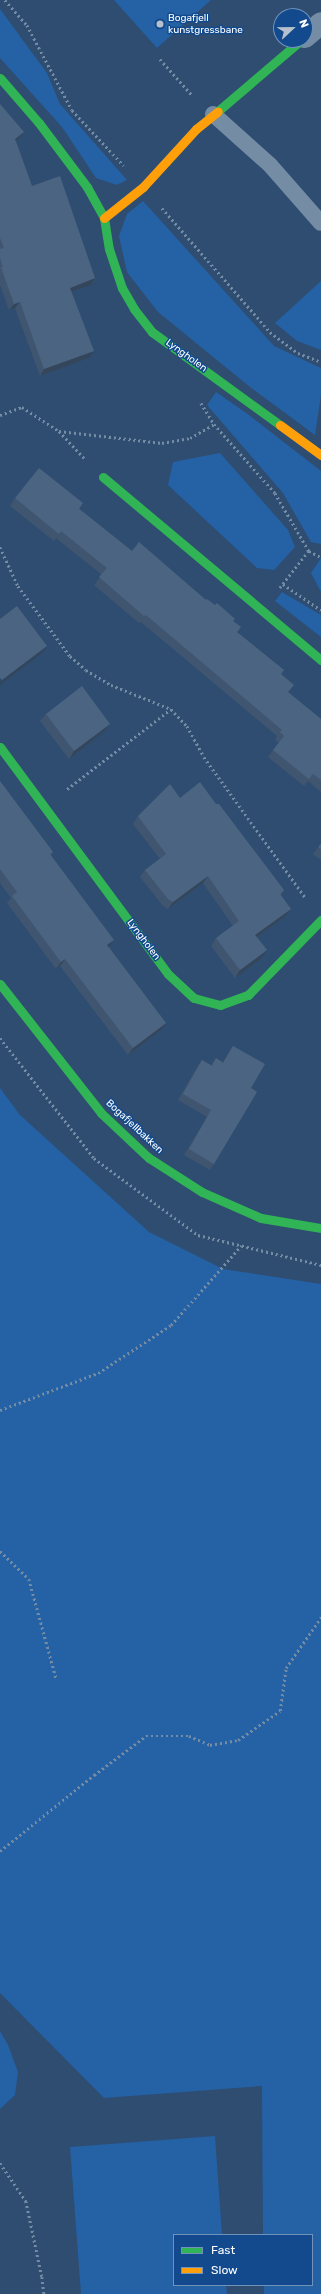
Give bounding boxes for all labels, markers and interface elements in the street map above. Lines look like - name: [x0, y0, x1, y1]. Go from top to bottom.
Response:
- north arrow: [273, 8, 313, 48]
- place label: Bogafjell kunstgressbane: [168, 12, 243, 36]
- text: N: [296, 18, 311, 30]
- marker: Bogafjell kunstgressbane: [155, 19, 165, 29]
- street label: Lyngholen: [163, 337, 209, 375]
- street label: Lyngholen: [124, 917, 162, 963]
- street label: Bogafjellbakken: [103, 1097, 165, 1157]
- legend: [173, 2234, 313, 2286]
- text: Fast: [211, 2243, 235, 2257]
- text: Slow: [211, 2263, 238, 2277]

